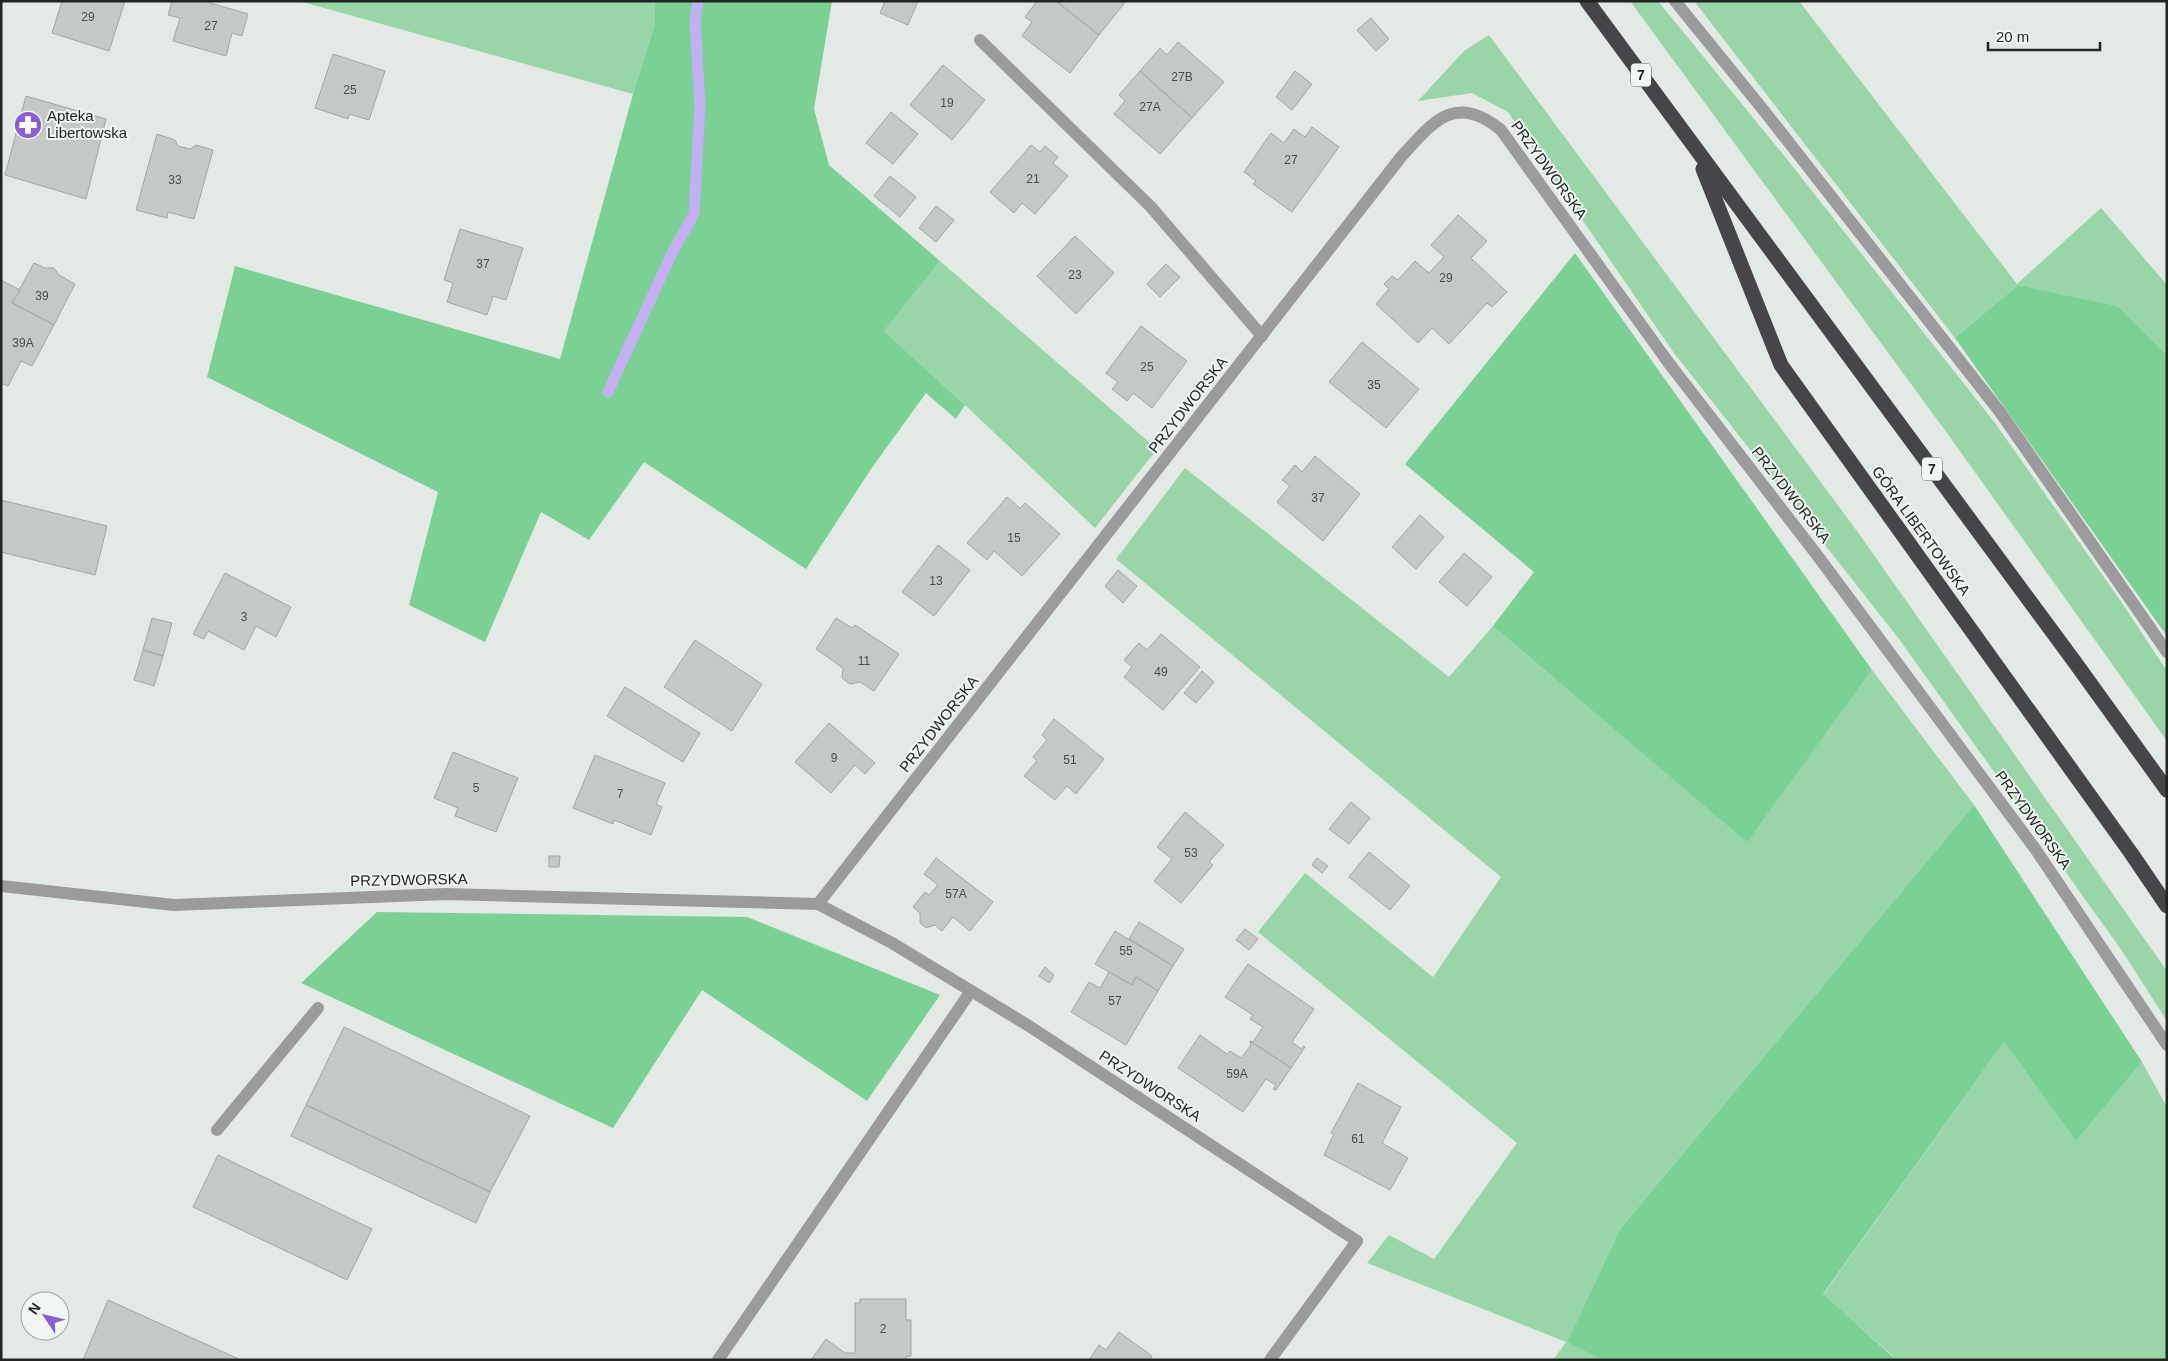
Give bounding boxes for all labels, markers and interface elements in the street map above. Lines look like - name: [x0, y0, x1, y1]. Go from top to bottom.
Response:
- house number: 29: [81, 10, 95, 24]
- house number: 27: [204, 19, 218, 33]
- scale bar: [1988, 20, 2100, 52]
- text: 20 m: [1996, 28, 2029, 45]
- road number: 7: [1631, 64, 1651, 86]
- house number: 27B: [1171, 70, 1193, 84]
- house number: 25: [343, 83, 357, 97]
- house number: 19: [940, 96, 954, 110]
- house number: 27A: [1139, 100, 1161, 114]
- place label: Apteka Libertowska: [47, 107, 128, 141]
- pharmacy icon: Apteka Libertowska: [13, 110, 43, 140]
- street label: PRZYDWORSKA: [1508, 117, 1591, 222]
- house number: 27: [1284, 153, 1298, 167]
- house number: 21: [1026, 172, 1040, 186]
- house number: 33: [168, 173, 182, 187]
- house number: 37: [476, 257, 490, 271]
- house number: 23: [1068, 268, 1082, 282]
- house number: 29: [1439, 271, 1453, 285]
- house number: 39: [35, 289, 49, 303]
- house number: 39A: [12, 336, 34, 350]
- street label: PRZYDWORSKA: [1145, 353, 1230, 456]
- house number: 25: [1140, 360, 1154, 374]
- house number: 35: [1367, 378, 1381, 392]
- street label: PRZYDWORSKA: [1749, 443, 1834, 546]
- road number: 7: [1922, 458, 1942, 480]
- street label: GÓRA LIBERTOWSKA: [1869, 463, 1974, 599]
- house number: 37: [1311, 491, 1325, 505]
- house number: 15: [1007, 531, 1021, 545]
- house number: 13: [929, 574, 943, 588]
- house number: 3: [241, 610, 248, 624]
- house number: 11: [858, 654, 871, 668]
- house number: 49: [1154, 665, 1168, 679]
- street label: PRZYDWORSKA: [896, 672, 981, 775]
- house number: 9: [831, 751, 838, 765]
- house number: 51: [1063, 753, 1077, 767]
- street label: PRZYDWORSKA: [1992, 767, 2075, 872]
- house number: 5: [473, 781, 480, 795]
- house number: 7: [617, 787, 624, 801]
- house number: 53: [1184, 846, 1198, 860]
- street label: PRZYDWORSKA: [350, 870, 468, 889]
- house number: 57A: [945, 887, 967, 901]
- house number: 55: [1119, 944, 1133, 958]
- house number: 57: [1108, 994, 1122, 1008]
- street label: PRZYDWORSKA: [1096, 1046, 1204, 1125]
- house number: 59A: [1226, 1067, 1248, 1081]
- house number: 61: [1351, 1132, 1365, 1146]
- north arrow: [20, 1291, 70, 1341]
- text: N: [25, 1300, 44, 1317]
- house number: 2: [880, 1322, 887, 1336]

